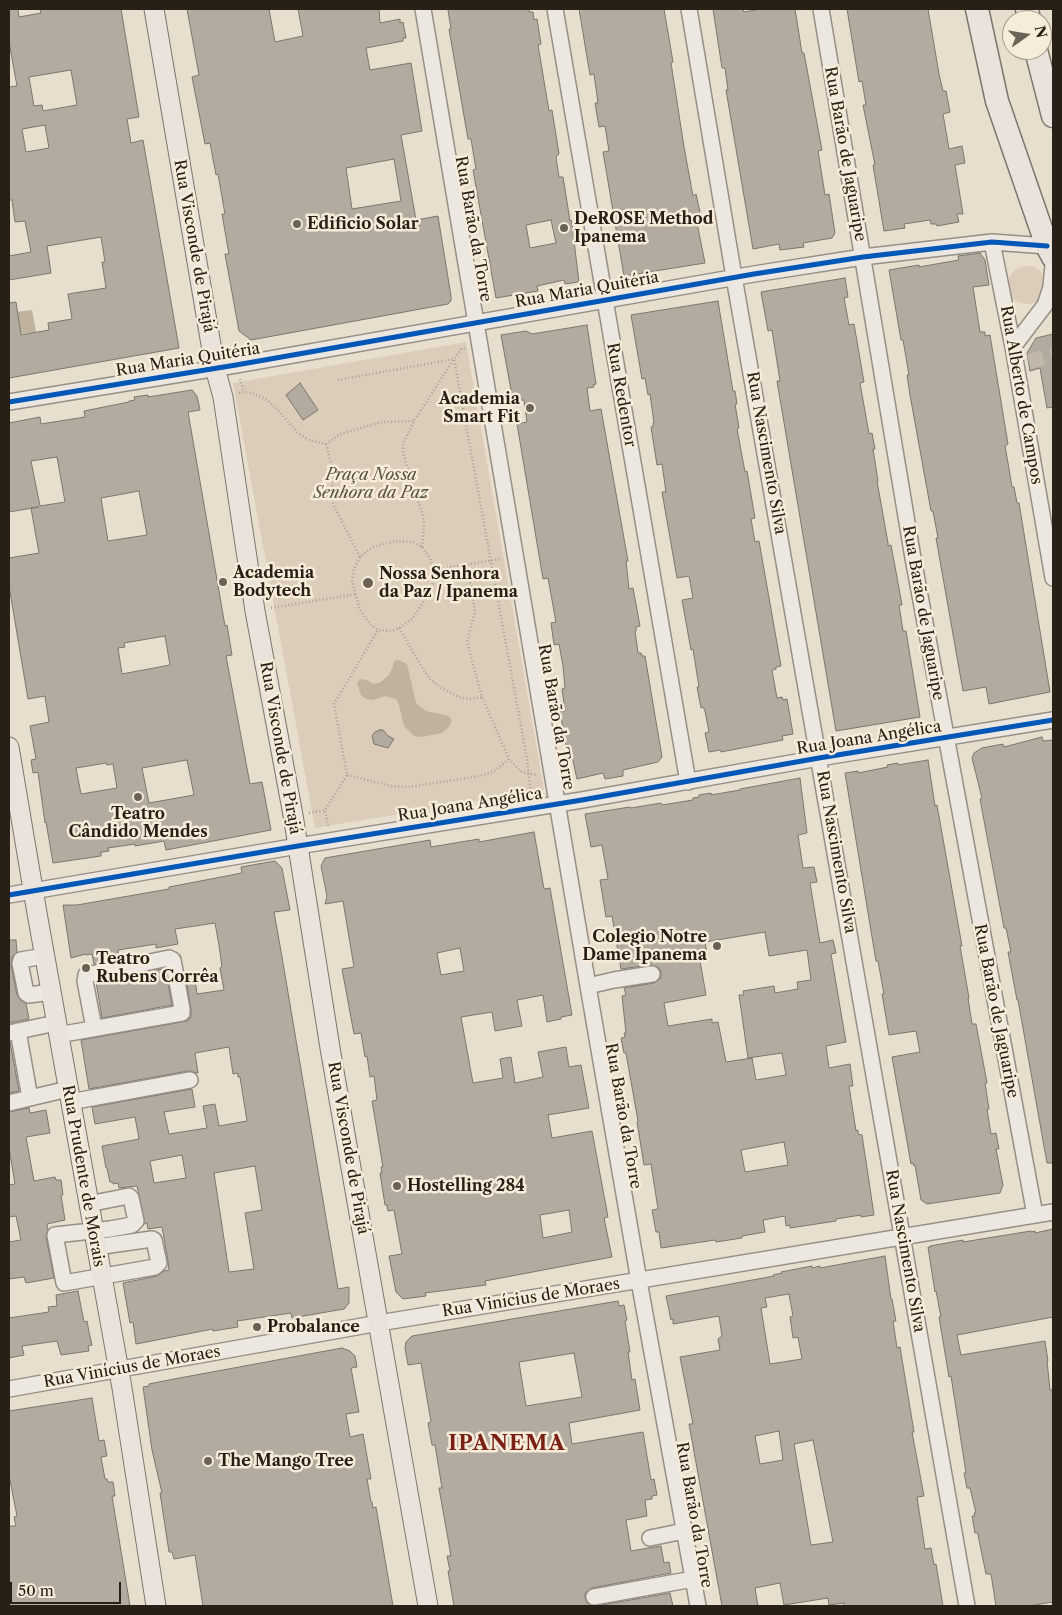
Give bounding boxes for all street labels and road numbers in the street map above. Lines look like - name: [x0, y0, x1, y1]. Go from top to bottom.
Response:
- street label: Rua Barão de Jaguaripe: [820, 65, 870, 243]
- street label: Rua Barão da Torre: [451, 154, 495, 304]
- street label: Rua Visconde de Pirajá: [169, 158, 219, 334]
- street label: Rua Maria Quitéria: [514, 268, 660, 312]
- street label: Rua Alberto de Campos: [996, 304, 1046, 486]
- street label: Rua Maria Quitéria: [115, 339, 261, 381]
- street label: Rua Redentor: [602, 341, 640, 449]
- street label: Rua Nascimento Silva: [742, 370, 790, 536]
- street label: Rua Barão de Jaguaripe: [898, 524, 948, 702]
- street label: Rua Barão da Torre: [534, 642, 578, 792]
- street label: Rua Visconde de Pirajá: [255, 660, 305, 836]
- street label: Rua Joana Angélica: [795, 717, 943, 759]
- street label: Rua Nascimento Silva: [812, 769, 860, 935]
- street label: Rua Joana Angélica: [396, 784, 544, 826]
- street label: Rua Barão de Jaguaripe: [970, 922, 1022, 1100]
- street label: Rua Barão da Torre: [601, 1041, 645, 1191]
- street label: Rua Visconde de Pirajá: [323, 1060, 373, 1236]
- street label: Rua Prudente de Morais: [58, 1083, 108, 1269]
- street label: Rua Nascimento Silva: [881, 1168, 929, 1334]
- street label: Rua Vinícius de Moraes: [441, 1274, 621, 1322]
- street label: Rua Vinícius de Moraes: [42, 1342, 222, 1392]
- street label: Rua Barão da Torre: [672, 1440, 716, 1590]

